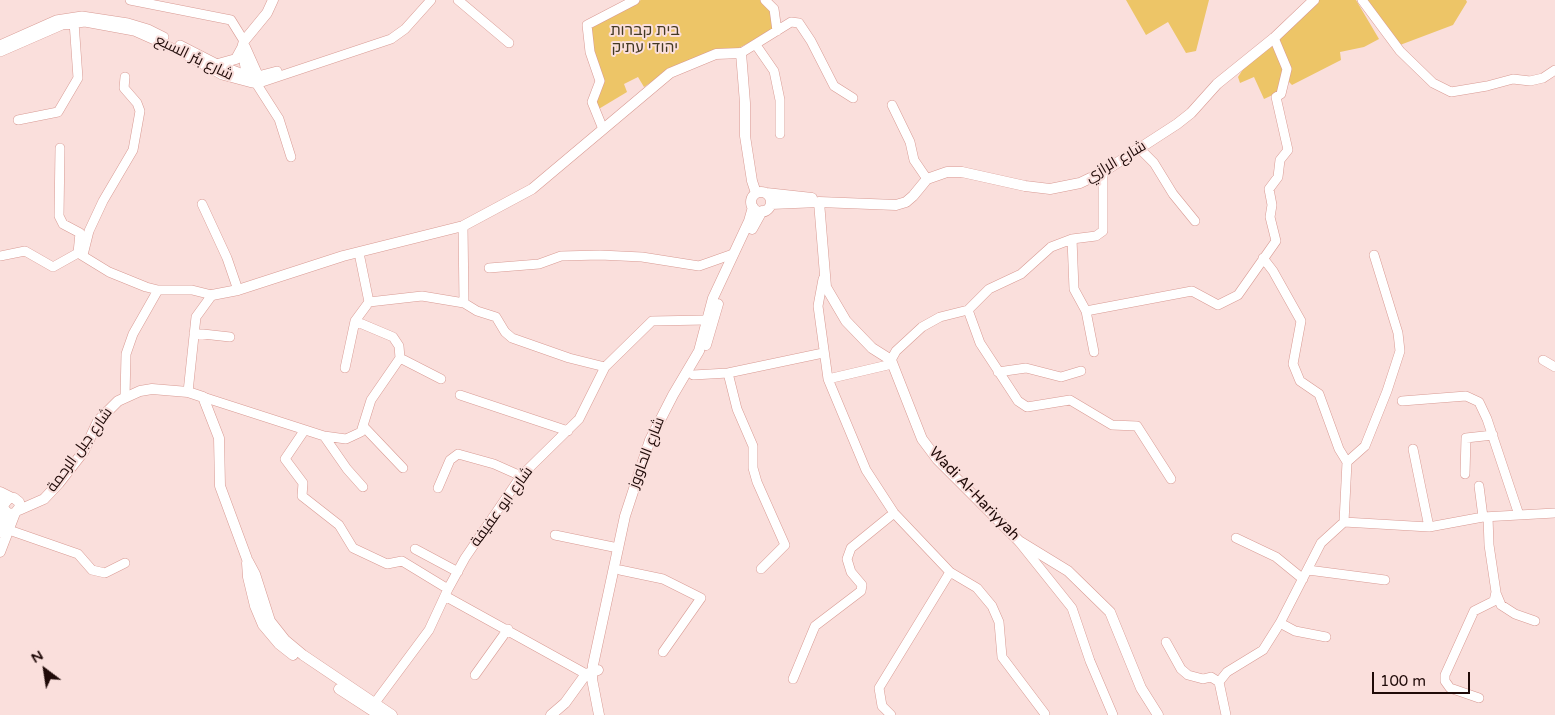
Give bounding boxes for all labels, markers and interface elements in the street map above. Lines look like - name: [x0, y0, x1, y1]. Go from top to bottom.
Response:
- park label: בית קברות יהודי עתיק: [610, 22, 680, 57]
- street label: شارع بئر السبع: [152, 31, 236, 85]
- street label: شارع الرازي: [1082, 137, 1150, 187]
- street label: شارع جبل الرحمة: [43, 404, 117, 496]
- street label: شارع الحاووز: [625, 415, 669, 491]
- street label: Wadi Al-Hariyyah: [925, 444, 1023, 544]
- street label: شارع ابو عفيفة: [467, 463, 537, 551]
- north arrow: [20, 645, 70, 695]
- text: N: [28, 647, 46, 667]
- scale bar: [1375, 662, 1472, 694]
- text: 100 m: [1380, 672, 1426, 690]

